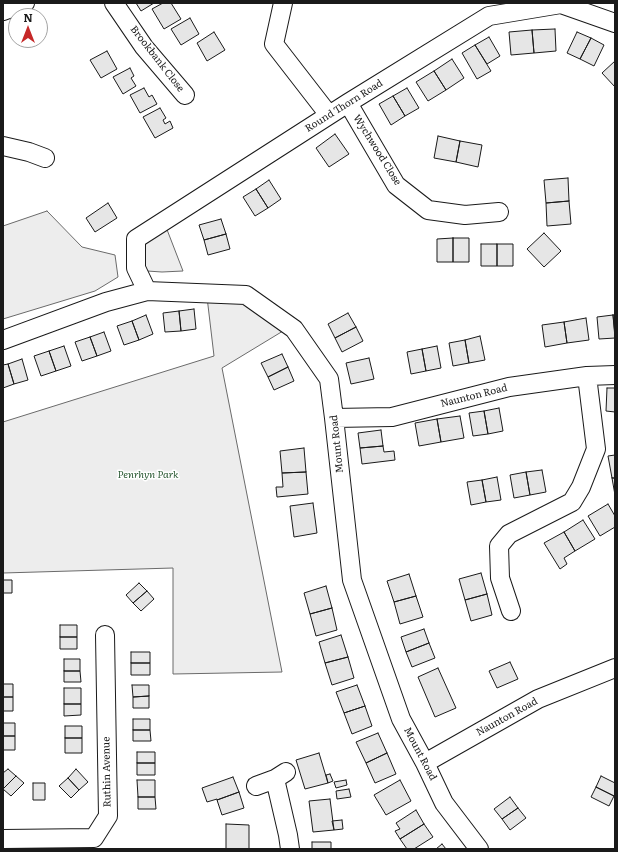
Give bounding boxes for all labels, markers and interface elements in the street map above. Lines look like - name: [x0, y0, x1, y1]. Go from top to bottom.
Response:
- north arrow: [8, 8, 48, 48]
- text: N: [23, 9, 33, 25]
- street label: Brookbank Close: [127, 24, 187, 94]
- street label: Round Thorn Road: [303, 77, 385, 135]
- street label: Wychwood Close: [350, 112, 404, 188]
- street label: Naunton Road: [439, 382, 509, 410]
- street label: Mount Road: [328, 414, 346, 474]
- park label: Penrhyn Park: [118, 469, 178, 481]
- street label: Naunton Road: [474, 695, 540, 739]
- street label: Mount Road: [401, 725, 439, 783]
- street label: Ruthin Avenue: [100, 737, 114, 807]

